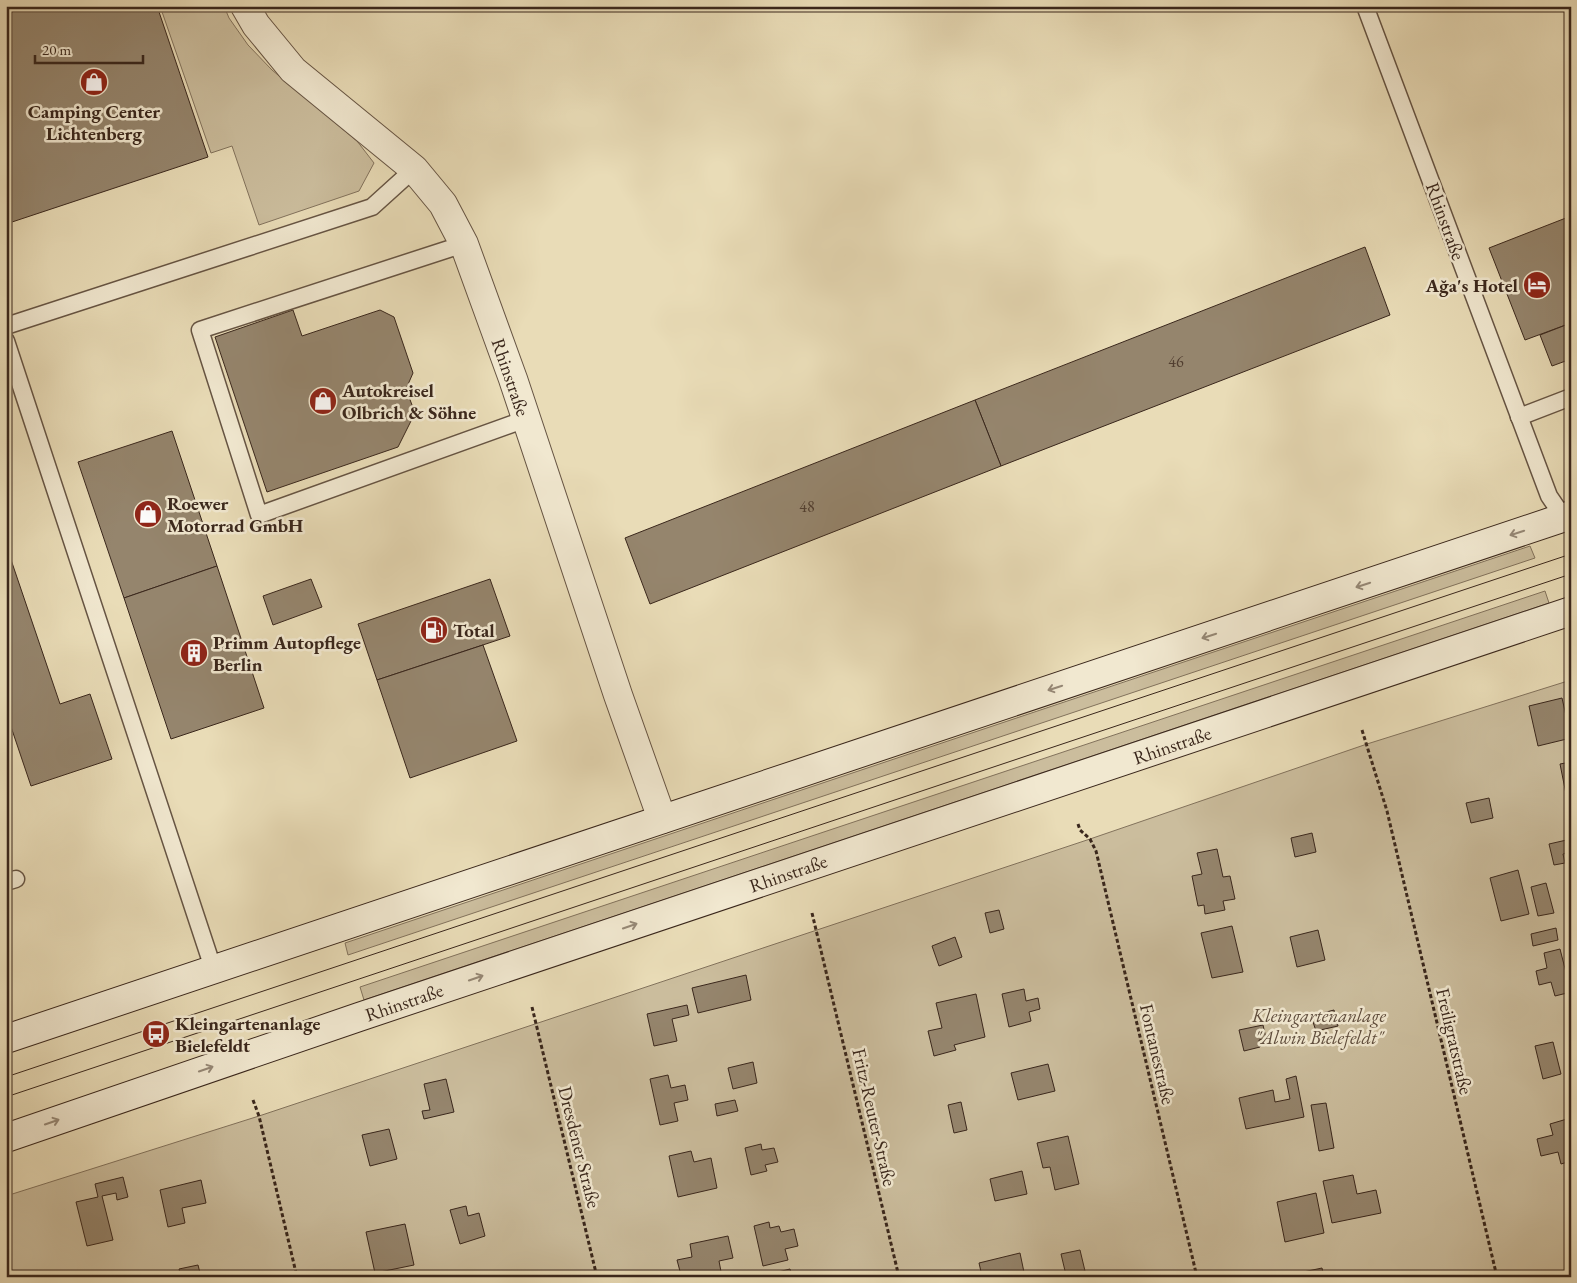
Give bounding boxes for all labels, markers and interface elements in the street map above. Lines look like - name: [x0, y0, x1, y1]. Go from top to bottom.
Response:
- scale bar: [35, 32, 142, 64]
- text: 20 m: [42, 40, 71, 59]
- shop icon: Camping Center Lichtenberg: [79, 67, 109, 97]
- place label: Camping Center Lichtenberg: [28, 99, 160, 146]
- street label: Rhinstraße: [1420, 179, 1471, 264]
- hotel icon: Ağa's Hotel: [1522, 270, 1552, 300]
- place label: Ağa's Hotel: [1425, 273, 1519, 298]
- street label: Rhinstraße: [486, 335, 536, 420]
- house number: 46: [1168, 351, 1184, 372]
- place label: Autokreisel Olbrich & Söhne: [341, 378, 476, 425]
- shop icon: Autokreisel Olbrich & Söhne: [308, 386, 338, 416]
- place label: Roewer Motorrad GmbH: [167, 491, 303, 538]
- house number: 48: [799, 496, 815, 517]
- shop icon: Roewer Motorrad GmbH: [133, 499, 163, 529]
- one-way arrow: [1510, 529, 1526, 538]
- one-way arrow: [1356, 580, 1372, 590]
- fuel station icon: Total: [419, 615, 449, 645]
- place label: Total: [453, 618, 495, 643]
- place label: Primm Autopflege Berlin: [213, 630, 361, 677]
- one-way arrow: [1202, 632, 1218, 641]
- building icon: Primm Autopflege Berlin: [179, 638, 209, 668]
- one-way arrow: [1048, 684, 1063, 693]
- street label: Rhinstraße: [1130, 720, 1215, 770]
- street label: Rhinstraße: [746, 848, 831, 898]
- one-way arrow: [622, 921, 638, 931]
- one-way arrow: [468, 973, 483, 982]
- street label: Rhinstraße: [362, 977, 447, 1027]
- street label: Freiligratstraße: [1430, 985, 1479, 1097]
- street label: Fontanestraße: [1134, 1001, 1181, 1107]
- park label: Kleingartenanlage "Alwin Bielefeldt": [1251, 1003, 1386, 1050]
- place label: Kleingartenanlage Bielefeldt: [175, 1011, 321, 1058]
- bus stop icon: Kleingartenanlage Bielefeldt: [141, 1019, 171, 1049]
- street label: Fritz-Reuter-Straße: [847, 1046, 903, 1188]
- one-way arrow: [198, 1064, 214, 1074]
- street label: Dresdener Straße: [552, 1084, 607, 1211]
- one-way arrow: [44, 1117, 60, 1126]

